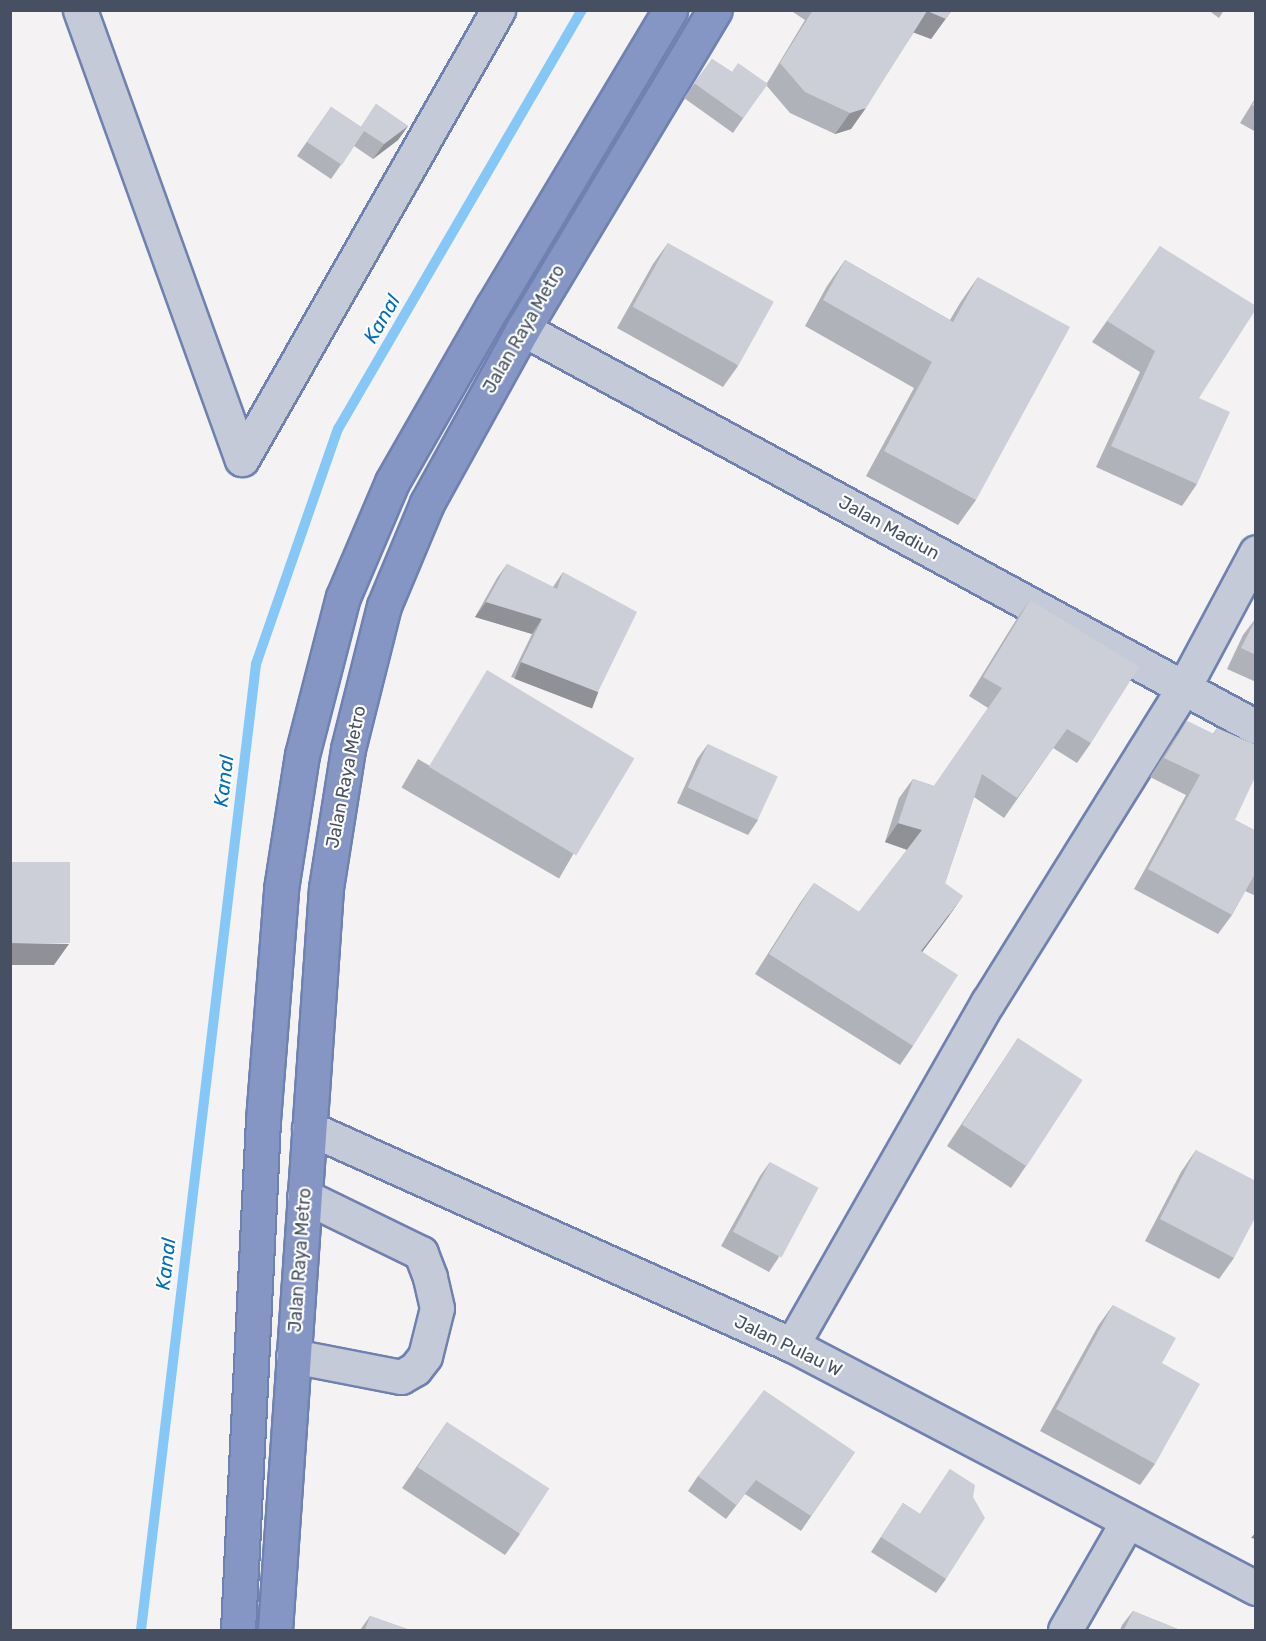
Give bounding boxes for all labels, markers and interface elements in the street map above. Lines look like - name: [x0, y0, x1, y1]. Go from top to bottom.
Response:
- street label: Jalan Raya Metro: [478, 261, 570, 397]
- water label: Kanal: [359, 290, 405, 348]
- street label: Jalan Madiun: [835, 491, 943, 565]
- street label: Jalan Raya Metro: [322, 704, 370, 850]
- water label: Kanal: [209, 754, 239, 808]
- street label: Jalan Raya Metro: [284, 1187, 316, 1333]
- water label: Kanal: [151, 1237, 181, 1291]
- street label: Jalan Pulau W: [731, 1311, 845, 1381]

